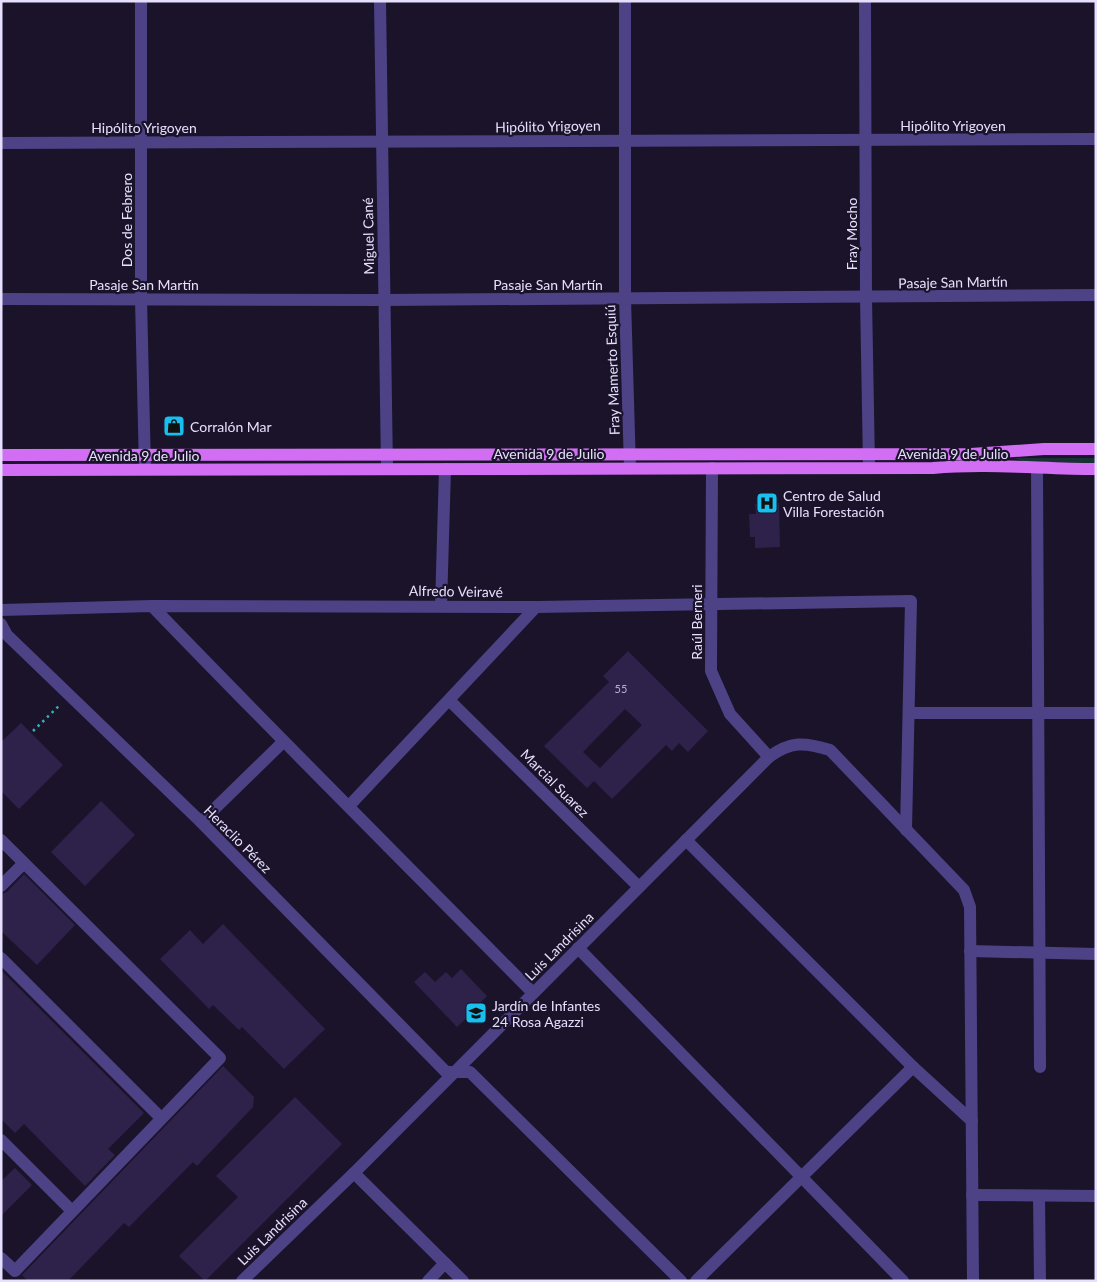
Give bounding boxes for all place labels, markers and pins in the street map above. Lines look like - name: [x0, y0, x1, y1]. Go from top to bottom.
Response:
- shop icon: Corralón Mar: [162, 414, 186, 438]
- place label: Corralón Mar: [190, 418, 272, 435]
- place label: Centro de Salud Villa Forestación: [783, 487, 884, 520]
- hospital icon: Centro de Salud Villa Forestación: [755, 491, 779, 515]
- place label: Jardín de Infantes 24 Rosa Agazzi: [492, 997, 600, 1030]
- school or university icon: Jardín de Infantes 24 Rosa Agazzi: [464, 1001, 488, 1025]

